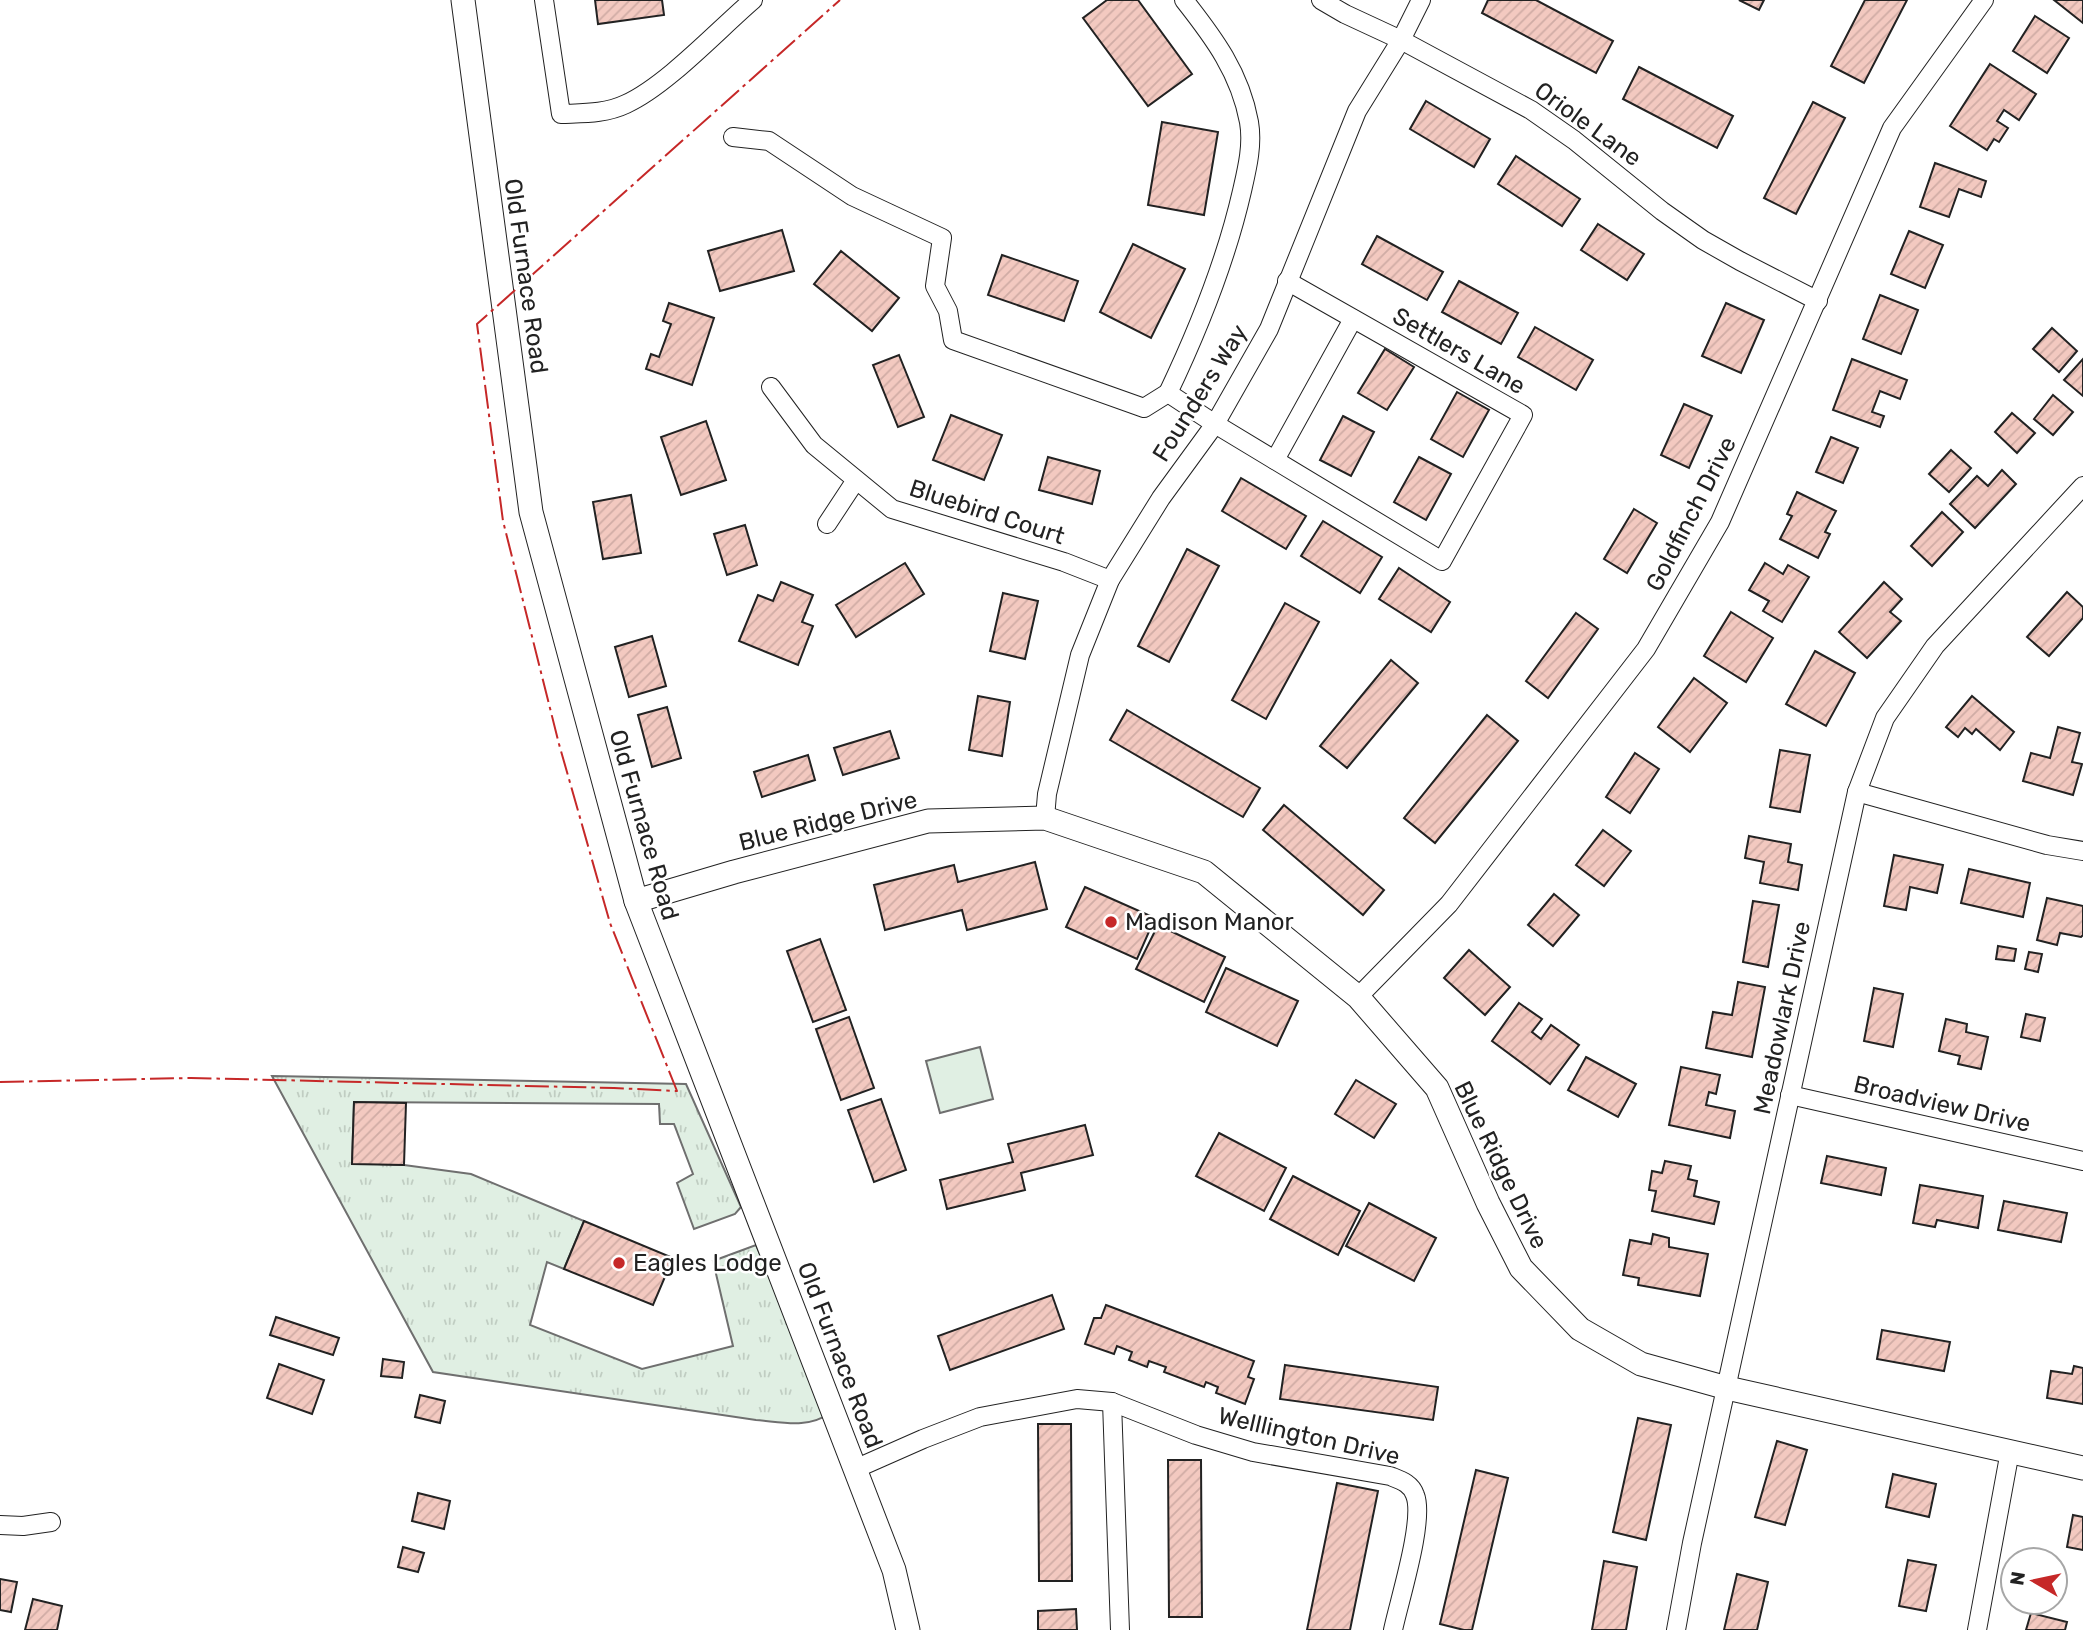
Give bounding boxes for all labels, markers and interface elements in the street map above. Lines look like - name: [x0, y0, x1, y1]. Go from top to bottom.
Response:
- street label: Oriole Lane: [1529, 76, 1647, 172]
- street label: Old Furnace Road: [498, 177, 554, 375]
- street label: Settlers Lane: [1388, 302, 1530, 400]
- street label: Founders Way: [1147, 319, 1253, 467]
- street label: Goldfinch Drive: [1640, 432, 1742, 596]
- street label: Bluebird Court: [906, 474, 1068, 550]
- street label: Old Furnace Road: [603, 727, 685, 923]
- street label: Blue Ridge Drive: [736, 785, 920, 857]
- place label: Madison Manor: [1125, 908, 1294, 936]
- marker: Madison Manor: [1103, 914, 1119, 930]
- street label: Meadowlark Drive: [1748, 919, 1816, 1117]
- street label: Broadview Drive: [1851, 1070, 2033, 1138]
- street label: Blue Ridge Drive: [1448, 1077, 1554, 1253]
- place label: Eagles Lodge: [633, 1249, 782, 1277]
- marker: Eagles Lodge: [611, 1255, 627, 1271]
- street label: Old Furnace Road: [792, 1258, 888, 1452]
- street label: Welllington Drive: [1215, 1401, 1403, 1471]
- north arrow: [1999, 1546, 2069, 1616]
- text: N: [2005, 1570, 2030, 1587]

